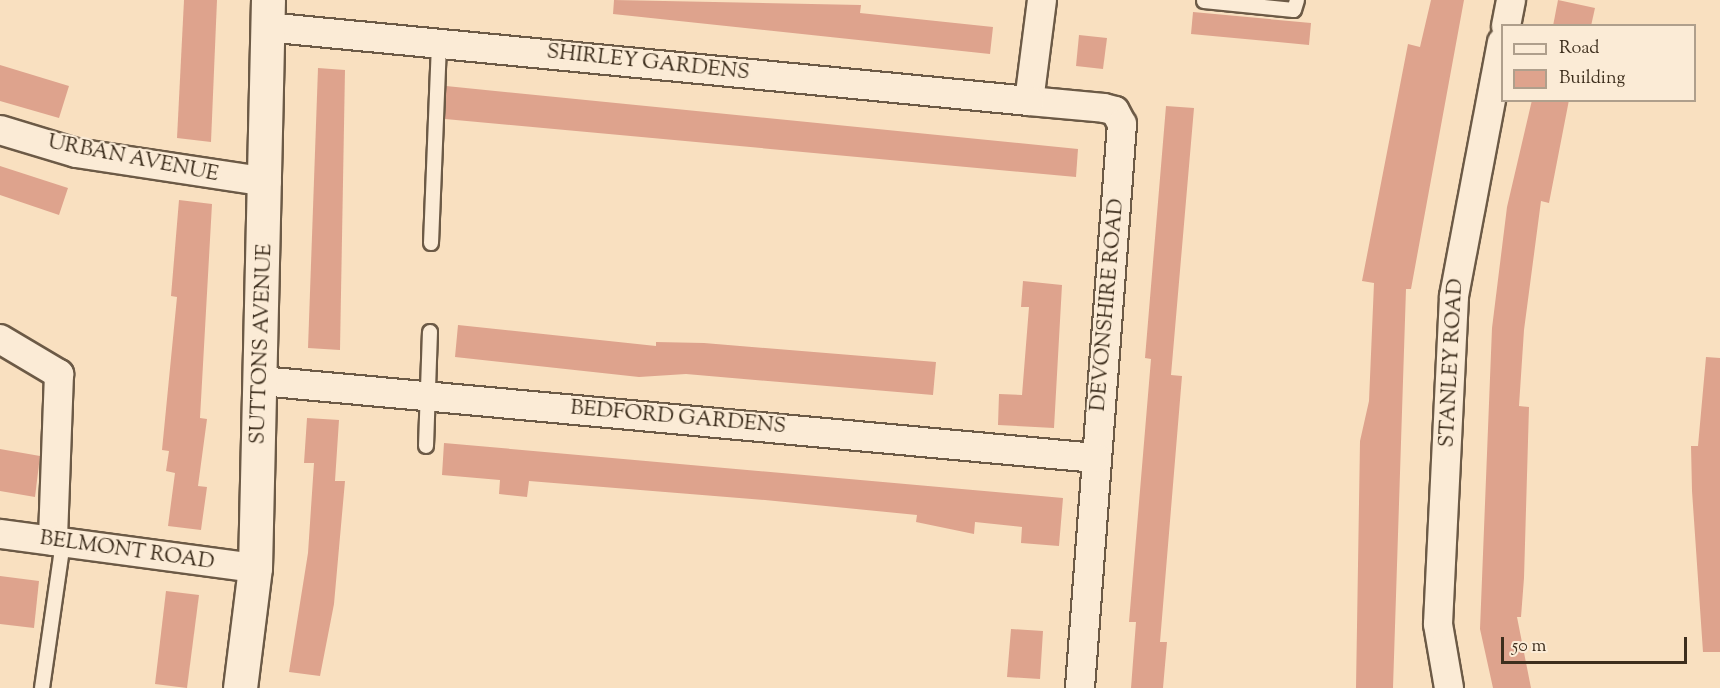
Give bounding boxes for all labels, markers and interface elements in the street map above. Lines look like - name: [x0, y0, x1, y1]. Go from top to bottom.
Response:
- legend: [1501, 24, 1696, 102]
- text: Road: [1559, 36, 1599, 62]
- street label: SHIRLEY GARDENS: [545, 40, 751, 86]
- text: Building: [1559, 66, 1625, 92]
- street label: URBAN AVENUE: [46, 130, 220, 188]
- street label: DEVONSHIRE ROAD: [1086, 198, 1130, 412]
- street label: SUTTONS AVENUE: [246, 243, 278, 445]
- street label: STANLEY ROAD: [1435, 278, 1469, 448]
- street label: BEDFORD GARDENS: [569, 396, 787, 440]
- street label: BELMONT ROAD: [38, 526, 216, 576]
- scale bar: [1504, 625, 1690, 663]
- text: 50 m: [1512, 634, 1546, 660]

